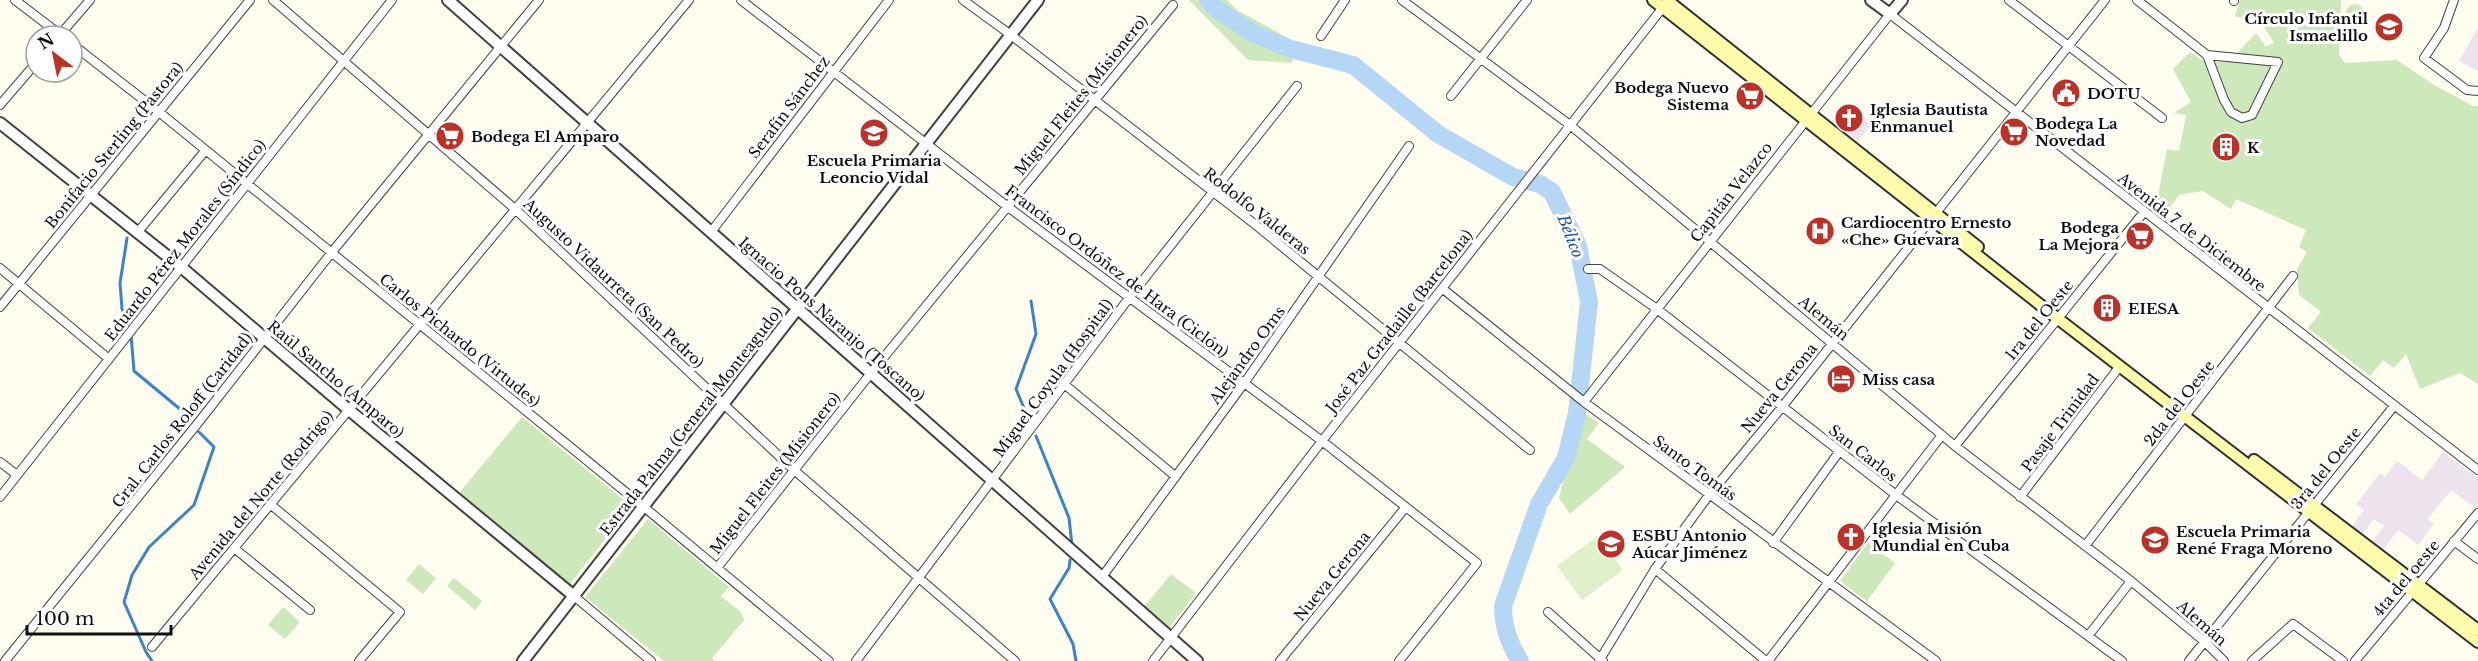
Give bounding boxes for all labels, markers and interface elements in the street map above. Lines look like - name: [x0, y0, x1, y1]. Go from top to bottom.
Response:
- place label: Círculo Infantil Ismaelillo: [2245, 9, 2369, 45]
- street label: Miguel Fleites (Misionero): [1010, 11, 1152, 179]
- school or university icon: Círculo Infantil Ismaelillo: [2373, 11, 2405, 43]
- north arrow: [24, 24, 84, 84]
- text: N: [34, 29, 58, 54]
- street label: Serafín Sánchez: [744, 52, 834, 162]
- street label: Bonifacio Sterling (Pastora): [41, 58, 187, 232]
- public building icon: DOTU: [2050, 77, 2082, 109]
- place label: Bodega Nuevo Sistema: [1614, 78, 1729, 114]
- supermarket icon: Bodega Nuevo Sistema: [1734, 80, 1766, 112]
- place label: DOTU: [2087, 84, 2141, 103]
- place label: Iglesia Bautista Enmanuel: [1870, 100, 1988, 136]
- church icon: Iglesia Bautista Enmanuel: [1833, 102, 1865, 134]
- place label: Bodega La Novedad: [2035, 114, 2118, 150]
- supermarket icon: Bodega La Novedad: [1998, 116, 2030, 148]
- school or university icon: Escuela Primaria Leoncio Vidal: [858, 117, 890, 149]
- supermarket icon: Bodega El Amparo: [434, 120, 466, 152]
- place label: Bodega El Amparo: [471, 127, 619, 146]
- building icon: K: [2210, 131, 2242, 163]
- street label: Eduardo Pérez Morales (Síndico): [100, 135, 270, 345]
- street label: Capitán Velazco: [1686, 138, 1776, 246]
- place label: K: [2247, 138, 2260, 157]
- place label: Escuela Primaria Leoncio Vidal: [807, 151, 942, 187]
- street label: Rodolfo Valderas: [1200, 163, 1314, 259]
- street label: Avenida 7 de Diciembre: [2113, 168, 2270, 296]
- street label: Francisco Ordóñez de Hara (Ciclón): [1002, 181, 1232, 361]
- street label: Augusto Vidaurreta (San Pedro): [519, 194, 708, 372]
- water label: Bélico: [1553, 211, 1588, 261]
- place label: Cardiocentro Ernesto «Che» Guevara: [1841, 213, 2012, 249]
- hospital icon: Cardiocentro Ernesto «Che» Guevara: [1804, 215, 1836, 247]
- place label: Bodega La Mejora: [2039, 218, 2119, 254]
- supermarket icon: Bodega La Mejora: [2124, 220, 2156, 252]
- street label: José Paz Gradaille (Barcelona): [1320, 226, 1476, 418]
- street label: Ignacio Pons Naranjo (Toscano): [735, 233, 929, 405]
- street label: Carlos Pichardo (Virtudes): [376, 269, 544, 411]
- street label: 1ra del Oeste: [2001, 276, 2077, 364]
- street label: Alemán: [1794, 291, 1853, 344]
- building icon: EIESA: [2091, 292, 2123, 324]
- street label: Miguel Coyula (Hospital): [989, 295, 1117, 461]
- place label: EIESA: [2128, 299, 2180, 318]
- street label: Alejandro Oms: [1204, 302, 1289, 409]
- street label: Estrada Palma (General Monteagudo): [596, 303, 786, 539]
- street label: Raúl Sancho (Amparo): [264, 316, 408, 442]
- street label: Gral. Carlos Roloff (Caridad): [108, 329, 256, 511]
- street label: Nueva Gerona: [1737, 339, 1821, 437]
- street label: 2da del Oeste: [2140, 356, 2218, 450]
- hotel icon: Miss casa: [1825, 363, 1857, 395]
- place label: Miss casa: [1862, 370, 1936, 389]
- street label: Pasaje Trinidad: [2017, 370, 2103, 476]
- street label: Miguel Fleites (Misionero): [706, 388, 844, 558]
- street label: Avenida del Norte (Rodrigo): [184, 407, 337, 584]
- street label: San Carlos: [1825, 420, 1901, 486]
- street label: 3ra del Oeste: [2287, 423, 2365, 513]
- street label: Santo Tomás: [1649, 431, 1741, 505]
- place label: Iglesia Misión Mundial en Cuba: [1872, 519, 2010, 555]
- church icon: Iglesia Misión Mundial en Cuba: [1835, 521, 1867, 553]
- place label: Escuela Primaria René Fraga Moreno: [2176, 522, 2333, 558]
- school or university icon: Escuela Primaria René Fraga Moreno: [2139, 524, 2171, 556]
- place label: ESBU Antonio Aúcar Jiménez: [1631, 526, 1748, 562]
- street label: Nueva Gerona: [1290, 527, 1374, 625]
- school or university icon: ESBU Antonio Aúcar Jiménez: [1595, 528, 1627, 560]
- street label: 4ta del oeste: [2368, 536, 2444, 620]
- street label: Alemán: [2172, 596, 2231, 650]
- scale bar: [27, 598, 171, 636]
- text: 100 m: [36, 608, 94, 630]

